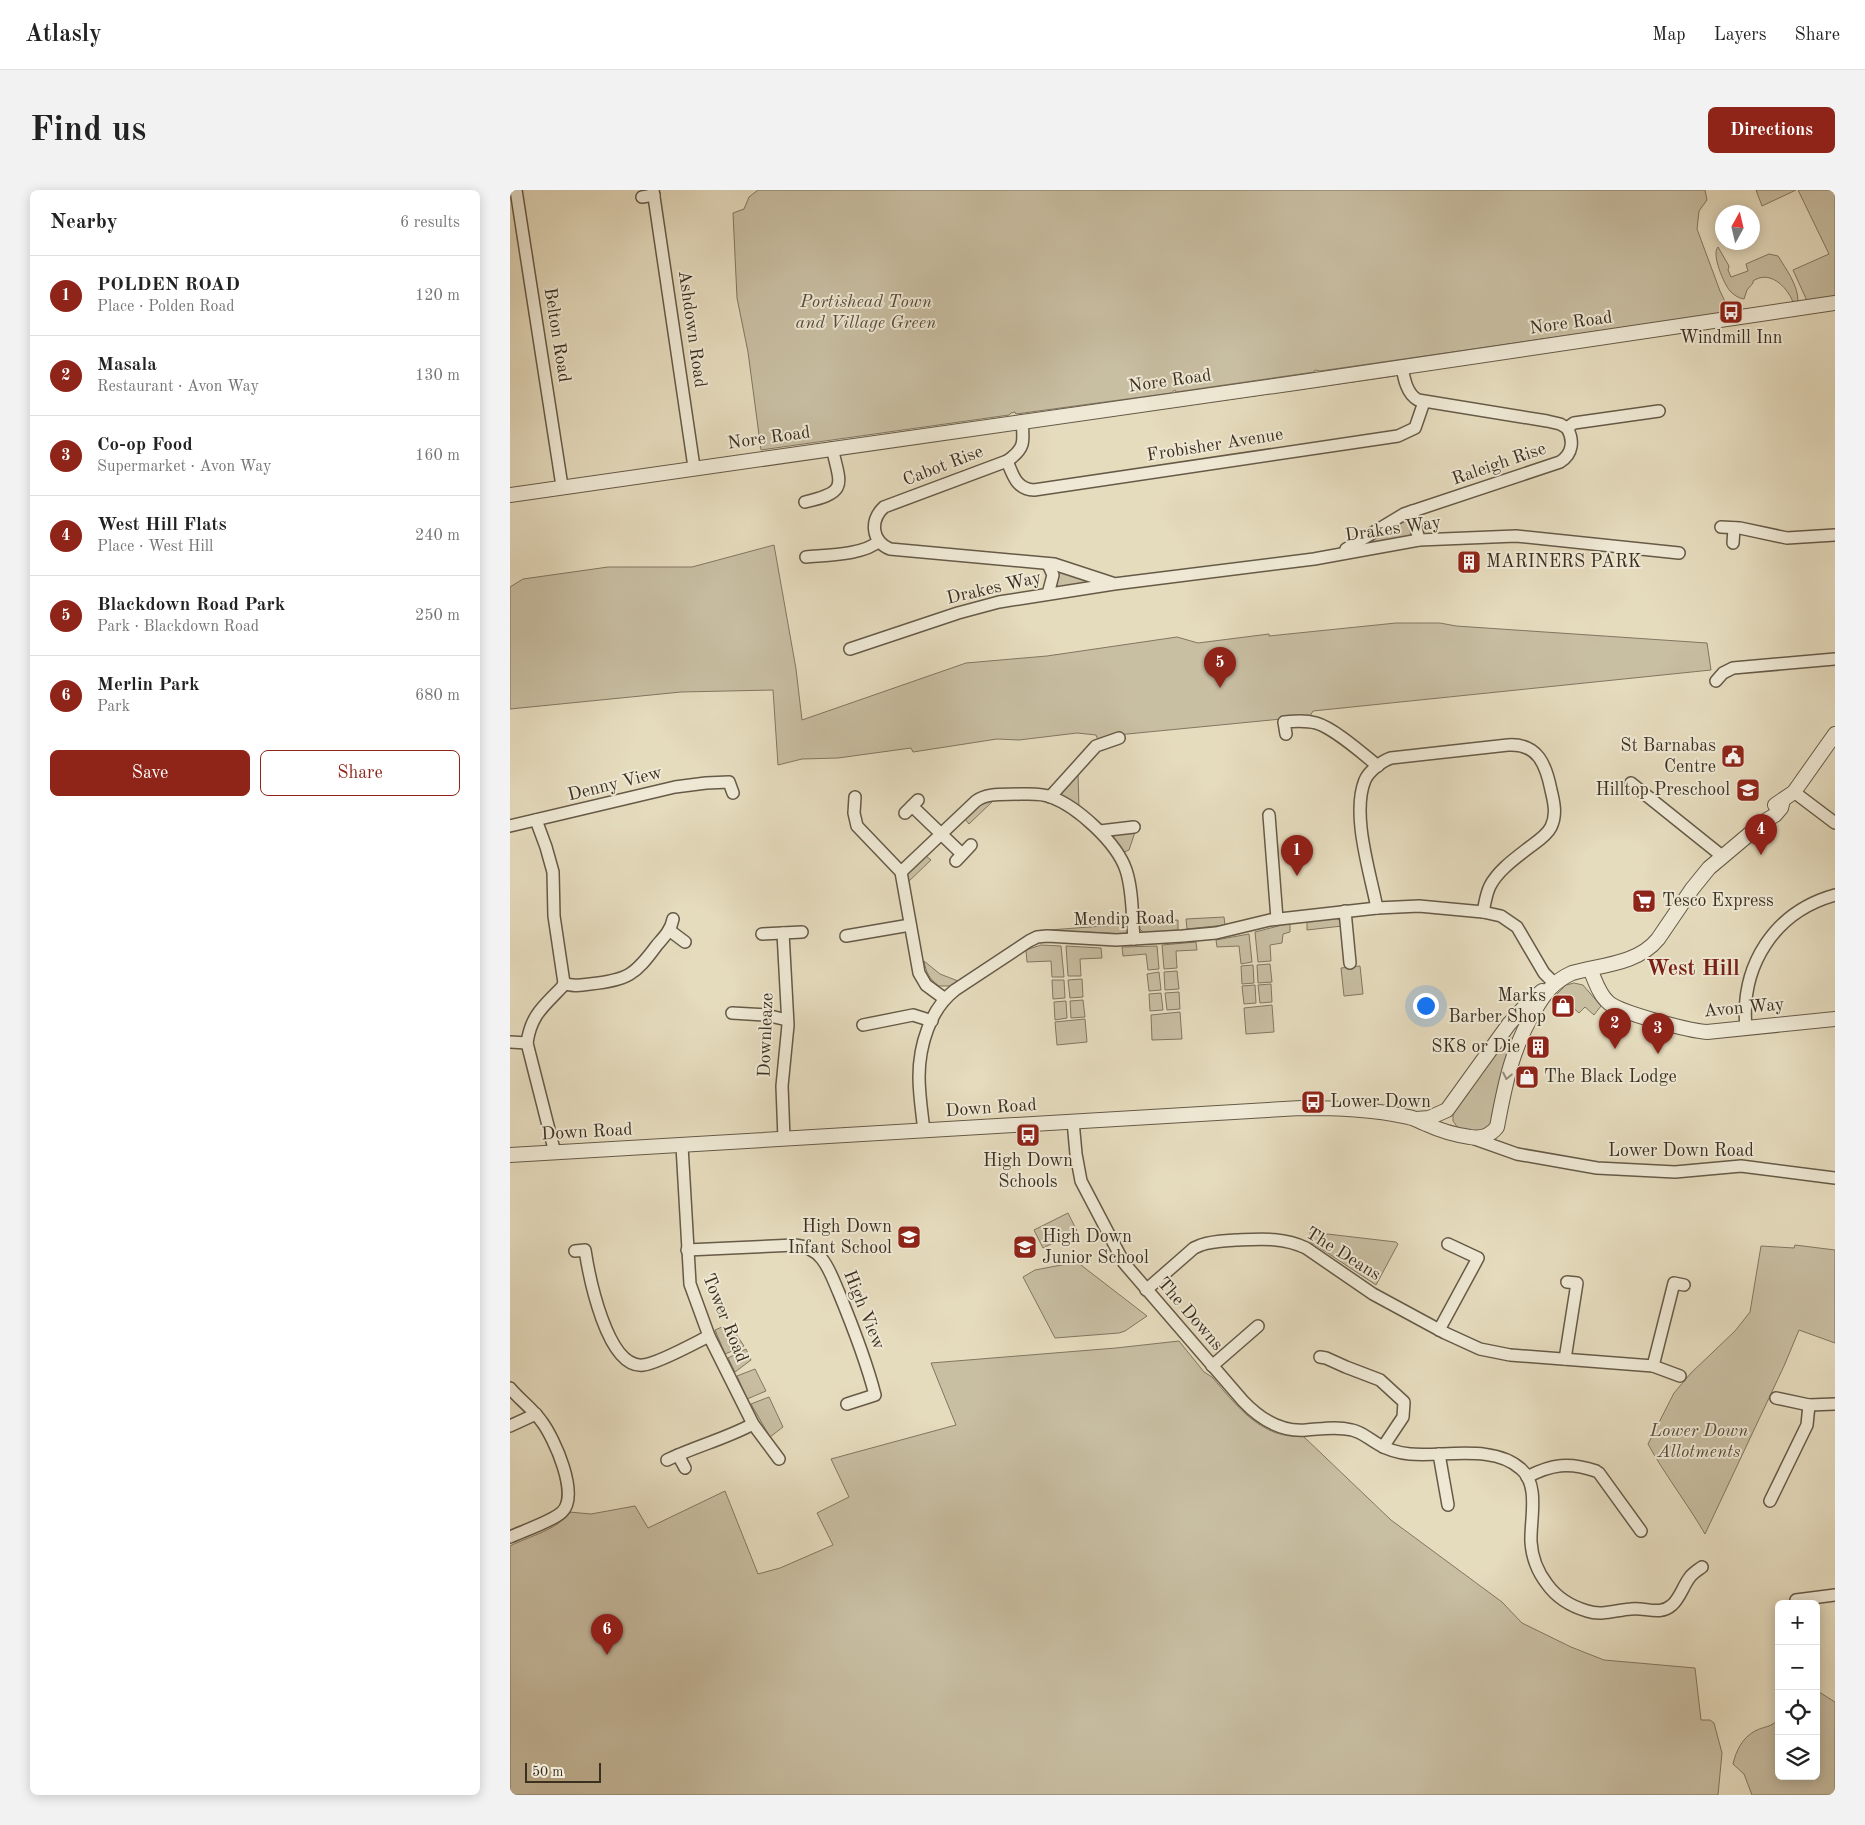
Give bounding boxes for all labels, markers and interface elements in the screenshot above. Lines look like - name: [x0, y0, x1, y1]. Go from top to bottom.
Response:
- text: Atlasly: [25, 23, 102, 47]
- text: Map: [1652, 26, 1686, 44]
- text: Layers: [1714, 26, 1766, 44]
- text: Share: [1794, 26, 1840, 44]
- button: Directions: [1708, 107, 1835, 153]
- text: Find us: [30, 113, 146, 148]
- north arrow: [1715, 205, 1760, 250]
- text: Nearby: [50, 212, 118, 233]
- text: 6 results: [400, 215, 460, 231]
- street label: Ashdown Road: [675, 269, 709, 389]
- text: POLDEN ROAD: [97, 276, 240, 295]
- street label: Belton Road: [541, 286, 573, 384]
- text: 1: [61, 288, 71, 304]
- text: 120 m: [415, 288, 460, 304]
- park label: Portishead Town and Village Green: [796, 293, 936, 332]
- text: Place · Polden Road: [97, 299, 235, 315]
- bus stop icon: Windmill Inn: [1718, 299, 1744, 325]
- street label: Nore Road: [1528, 308, 1614, 338]
- place label: Windmill Inn: [1680, 329, 1783, 347]
- text: Masala: [97, 356, 157, 375]
- street label: Nore Road: [1127, 366, 1213, 396]
- text: 2: [61, 368, 71, 384]
- text: 130 m: [415, 368, 460, 384]
- text: Restaurant · Avon Way: [97, 379, 259, 395]
- street label: Nore Road: [726, 423, 812, 453]
- street label: Frobisher Avenue: [1145, 425, 1285, 465]
- text: Co-op Food: [97, 436, 193, 455]
- street label: Raleigh Rise: [1450, 440, 1548, 488]
- street label: Cabot Rise: [900, 442, 986, 490]
- text: 3: [61, 448, 71, 464]
- text: 160 m: [415, 448, 460, 464]
- text: Supermarket · Avon Way: [97, 459, 271, 475]
- street label: Drakes Way: [1344, 513, 1443, 545]
- text: West Hill Flats: [97, 516, 227, 535]
- text: 4: [61, 528, 71, 544]
- text: 240 m: [415, 528, 460, 544]
- text: Place · West Hill: [97, 539, 213, 555]
- building icon: MARINERS PARK: [1456, 549, 1482, 575]
- place label: MARINERS PARK: [1486, 553, 1641, 571]
- street label: Drakes Way: [945, 568, 1044, 608]
- text: Blackdown Road Park: [97, 596, 285, 615]
- text: 5: [61, 608, 71, 624]
- text: 250 m: [415, 608, 460, 624]
- text: Park · Blackdown Road: [97, 619, 259, 635]
- pin: 5: [1204, 647, 1236, 688]
- text: Merlin Park: [97, 676, 200, 695]
- text: 6: [61, 688, 71, 704]
- text: 680 m: [415, 688, 460, 704]
- text: Park: [97, 699, 130, 715]
- place label: St Barnabas Centre: [1620, 737, 1716, 776]
- public building icon: St Barnabas Centre: [1720, 743, 1746, 769]
- button: Save: [50, 750, 250, 796]
- button: Share: [260, 750, 460, 796]
- street label: Denny View: [566, 764, 664, 804]
- school or university icon: Hilltop Preschool: [1735, 777, 1761, 803]
- place label: Hilltop Preschool: [1596, 781, 1730, 799]
- pin: 4: [1745, 814, 1777, 855]
- pin: 1: [1281, 835, 1313, 876]
- supermarket icon: Tesco Express: [1631, 888, 1657, 914]
- place label: Tesco Express: [1662, 892, 1774, 910]
- street label: Mendip Road: [1073, 909, 1175, 929]
- district label: West Hill: [1646, 958, 1740, 980]
- place label: Marks Barber Shop: [1448, 987, 1546, 1026]
- street label: Downleaze: [756, 992, 776, 1078]
- your location: [1413, 993, 1439, 1019]
- shop icon: Marks Barber Shop: [1550, 993, 1576, 1019]
- street label: Avon Way: [1703, 995, 1786, 1020]
- pin: 2: [1599, 1008, 1631, 1049]
- pin: 3: [1642, 1013, 1674, 1054]
- building icon: SK8 or Die: [1525, 1034, 1551, 1060]
- place label: SK8 or Die: [1431, 1038, 1520, 1056]
- shop icon: The Black Lodge: [1514, 1064, 1540, 1090]
- place label: The Black Lodge: [1544, 1068, 1677, 1086]
- one-way arrow: [1502, 1071, 1513, 1080]
- bus stop icon: Lower Down: [1300, 1089, 1326, 1115]
- place label: Lower Down: [1330, 1093, 1431, 1111]
- street label: Down Road: [945, 1096, 1037, 1120]
- street label: Down Road: [541, 1121, 633, 1143]
- bus stop icon: High Down Schools: [1015, 1122, 1041, 1148]
- street label: Lower Down Road: [1608, 1142, 1754, 1160]
- place label: High Down Schools: [983, 1152, 1073, 1191]
- place label: High Down Infant School: [788, 1218, 892, 1257]
- school or university icon: High Down Infant School: [896, 1224, 922, 1250]
- street label: The Deans: [1302, 1224, 1384, 1284]
- place label: High Down Junior School: [1042, 1228, 1149, 1267]
- school or university icon: High Down Junior School: [1012, 1234, 1038, 1260]
- street label: High View: [840, 1268, 888, 1352]
- street label: Tower Road: [699, 1271, 751, 1365]
- street label: The Downs: [1154, 1274, 1226, 1354]
- park label: Lower Down Allotments: [1649, 1422, 1748, 1461]
- map controls: [1775, 1600, 1820, 1780]
- button: +: [1775, 1600, 1820, 1645]
- pin: 6: [591, 1614, 623, 1655]
- button: −: [1775, 1645, 1820, 1690]
- button: locate: [1775, 1690, 1820, 1735]
- button: layers: [1775, 1735, 1820, 1780]
- scale bar: [525, 1760, 601, 1783]
- text: 50 m: [532, 1765, 563, 1779]

